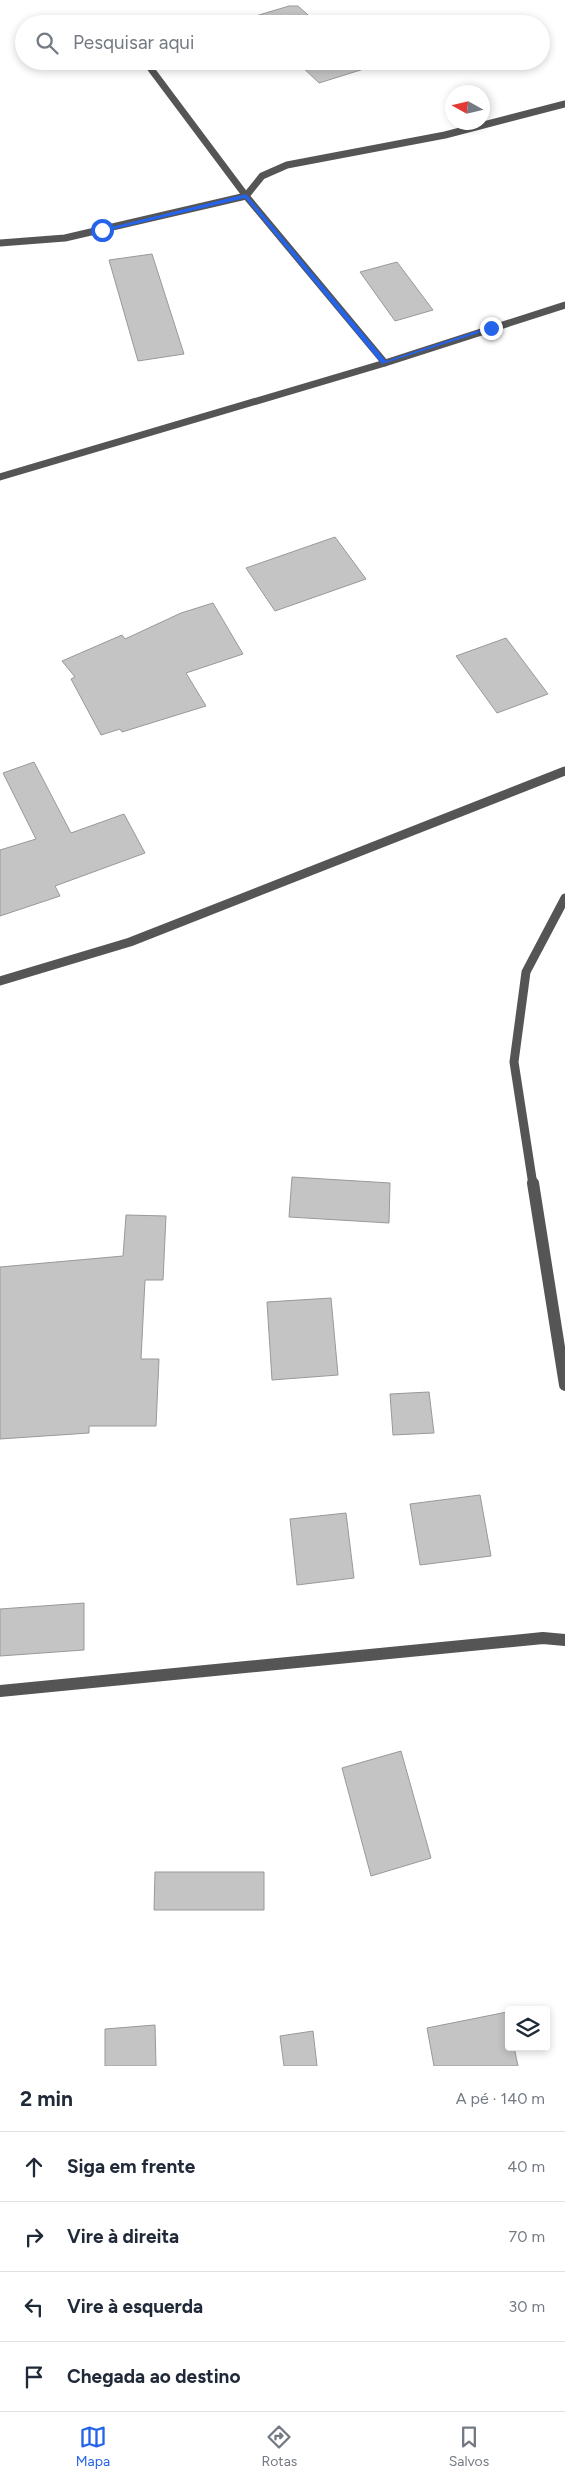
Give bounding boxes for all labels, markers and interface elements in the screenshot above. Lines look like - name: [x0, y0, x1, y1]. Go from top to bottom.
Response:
- search box: [15, 15, 550, 70]
- icon: search: [33, 29, 61, 57]
- text: Pesquisar aqui: [73, 31, 194, 54]
- north arrow: [445, 85, 490, 130]
- route start: [91, 219, 114, 242]
- route end: [480, 317, 503, 340]
- map controls: [505, 2006, 550, 2051]
- button: layers: [505, 2006, 550, 2051]
- text: 2 min: [20, 2086, 73, 2111]
- text: A pé · 140 m: [456, 2089, 545, 2108]
- icon: ahead: [20, 2153, 48, 2181]
- text: Siga em frente: [67, 2155, 195, 2178]
- text: 40 m: [507, 2157, 545, 2176]
- icon: right: [20, 2223, 48, 2251]
- text: Vire à direita: [67, 2225, 179, 2248]
- text: 70 m: [509, 2227, 545, 2246]
- icon: left: [20, 2293, 48, 2321]
- text: Vire à esquerda: [67, 2295, 203, 2318]
- text: 30 m: [508, 2297, 545, 2316]
- icon: arrive: [20, 2363, 48, 2391]
- text: Chegada ao destino: [67, 2365, 240, 2388]
- tab: Mapa: [76, 2423, 110, 2470]
- tab: Rotas: [261, 2423, 297, 2470]
- tab: Salvos: [449, 2423, 489, 2470]

